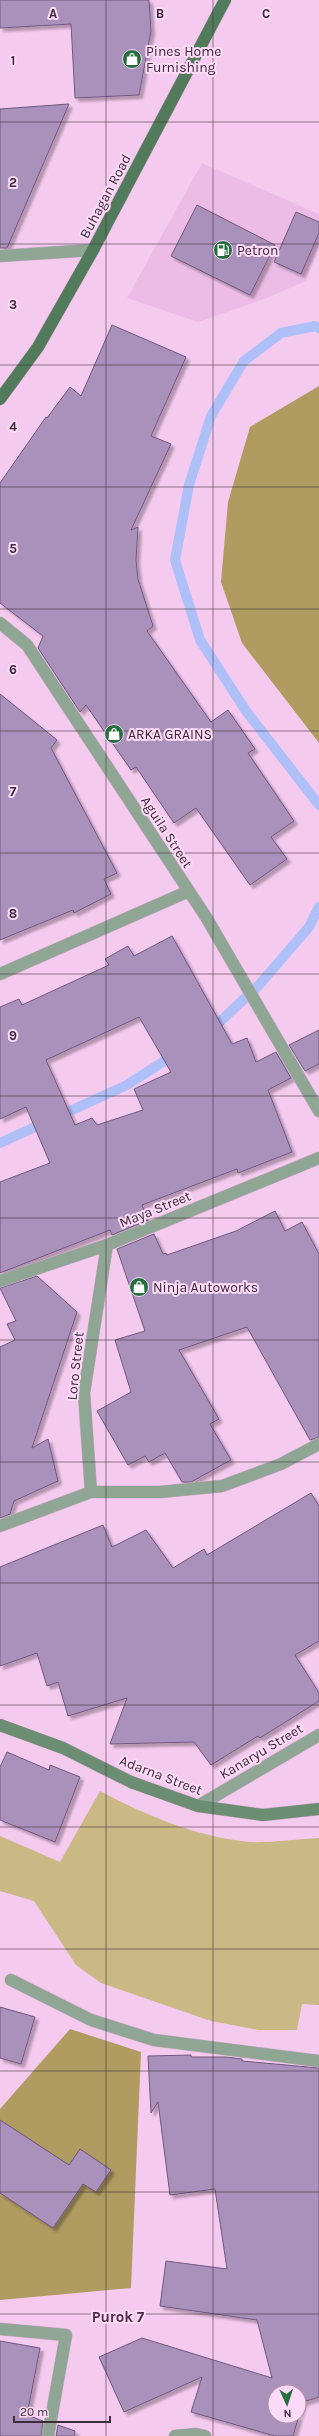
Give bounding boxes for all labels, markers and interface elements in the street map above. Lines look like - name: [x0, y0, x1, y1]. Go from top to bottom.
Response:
- text: A: [49, 6, 57, 21]
- text: B: [156, 6, 164, 21]
- text: C: [262, 6, 270, 21]
- place label: Pines Home Furnishing: [146, 43, 222, 76]
- shop icon: Pines Home Furnishing: [121, 48, 143, 70]
- text: 1: [11, 53, 15, 68]
- street label: Buhagan Road: [76, 151, 135, 241]
- text: 2: [9, 175, 17, 190]
- fuel station icon: Petron: [212, 239, 234, 261]
- place label: Petron: [237, 242, 278, 259]
- text: 3: [9, 297, 17, 312]
- text: 4: [9, 419, 17, 434]
- text: 5: [9, 541, 17, 556]
- text: 6: [9, 662, 17, 677]
- shop icon: ARKA GRAINS: [103, 723, 125, 745]
- place label: ARKA GRAINS: [128, 726, 212, 743]
- text: 7: [10, 784, 17, 799]
- street label: Aguila Street: [137, 793, 196, 871]
- text: 8: [9, 906, 17, 921]
- text: 9: [9, 1028, 17, 1043]
- street label: Maya Street: [117, 1187, 193, 1231]
- shop icon: Ninja Autoworks: [128, 1276, 150, 1298]
- place label: Ninja Autoworks: [153, 1279, 258, 1296]
- street label: Loro Street: [63, 1331, 88, 1401]
- street label: Kanaryu Street: [217, 1720, 306, 1783]
- street label: Adarna Street: [117, 1752, 204, 1799]
- district label: Purok 7: [92, 2308, 145, 2326]
- north arrow: [267, 2384, 307, 2424]
- scale bar: [14, 2398, 110, 2424]
- text: 20 m: [20, 2405, 48, 2419]
- text: N: [283, 2407, 292, 2420]

